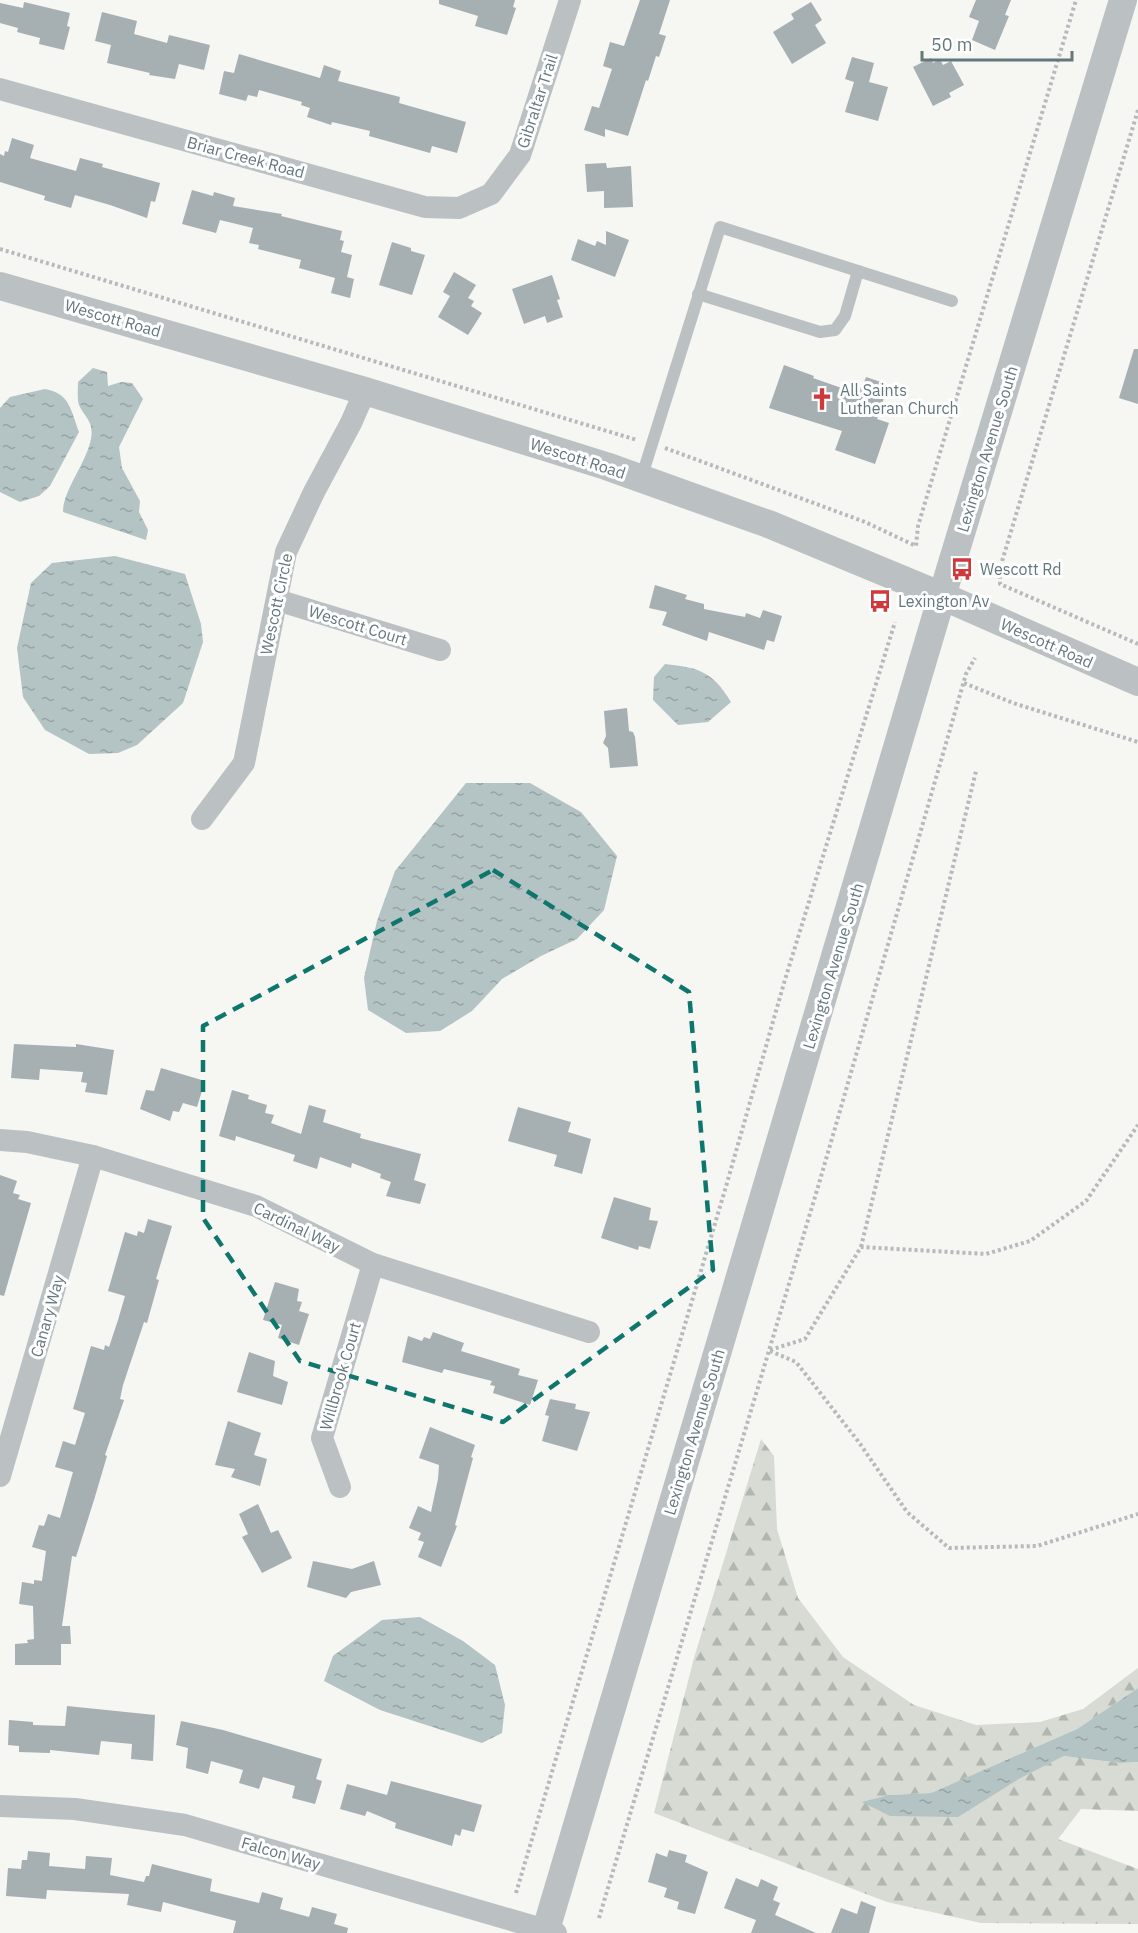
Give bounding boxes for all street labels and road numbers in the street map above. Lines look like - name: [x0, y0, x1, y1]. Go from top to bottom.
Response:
- street label: Gibraltar Trail: [512, 51, 562, 151]
- street label: Briar Creek Road: [185, 132, 307, 182]
- street label: Wescott Road: [63, 295, 163, 341]
- street label: Lexington Avenue South: [952, 363, 1022, 535]
- street label: Wescott Road: [528, 433, 628, 483]
- street label: Wescott Circle: [255, 551, 297, 657]
- street label: Wescott Court: [306, 601, 410, 649]
- street label: Wescott Road: [998, 614, 1096, 672]
- street label: Lexington Avenue South: [798, 880, 868, 1052]
- street label: Cardinal Way: [250, 1197, 344, 1257]
- street label: Canary Way: [26, 1273, 68, 1359]
- street label: Willbrook Court: [315, 1320, 365, 1432]
- street label: Lexington Avenue South: [659, 1346, 729, 1518]
- street label: Falcon Way: [239, 1832, 323, 1874]

